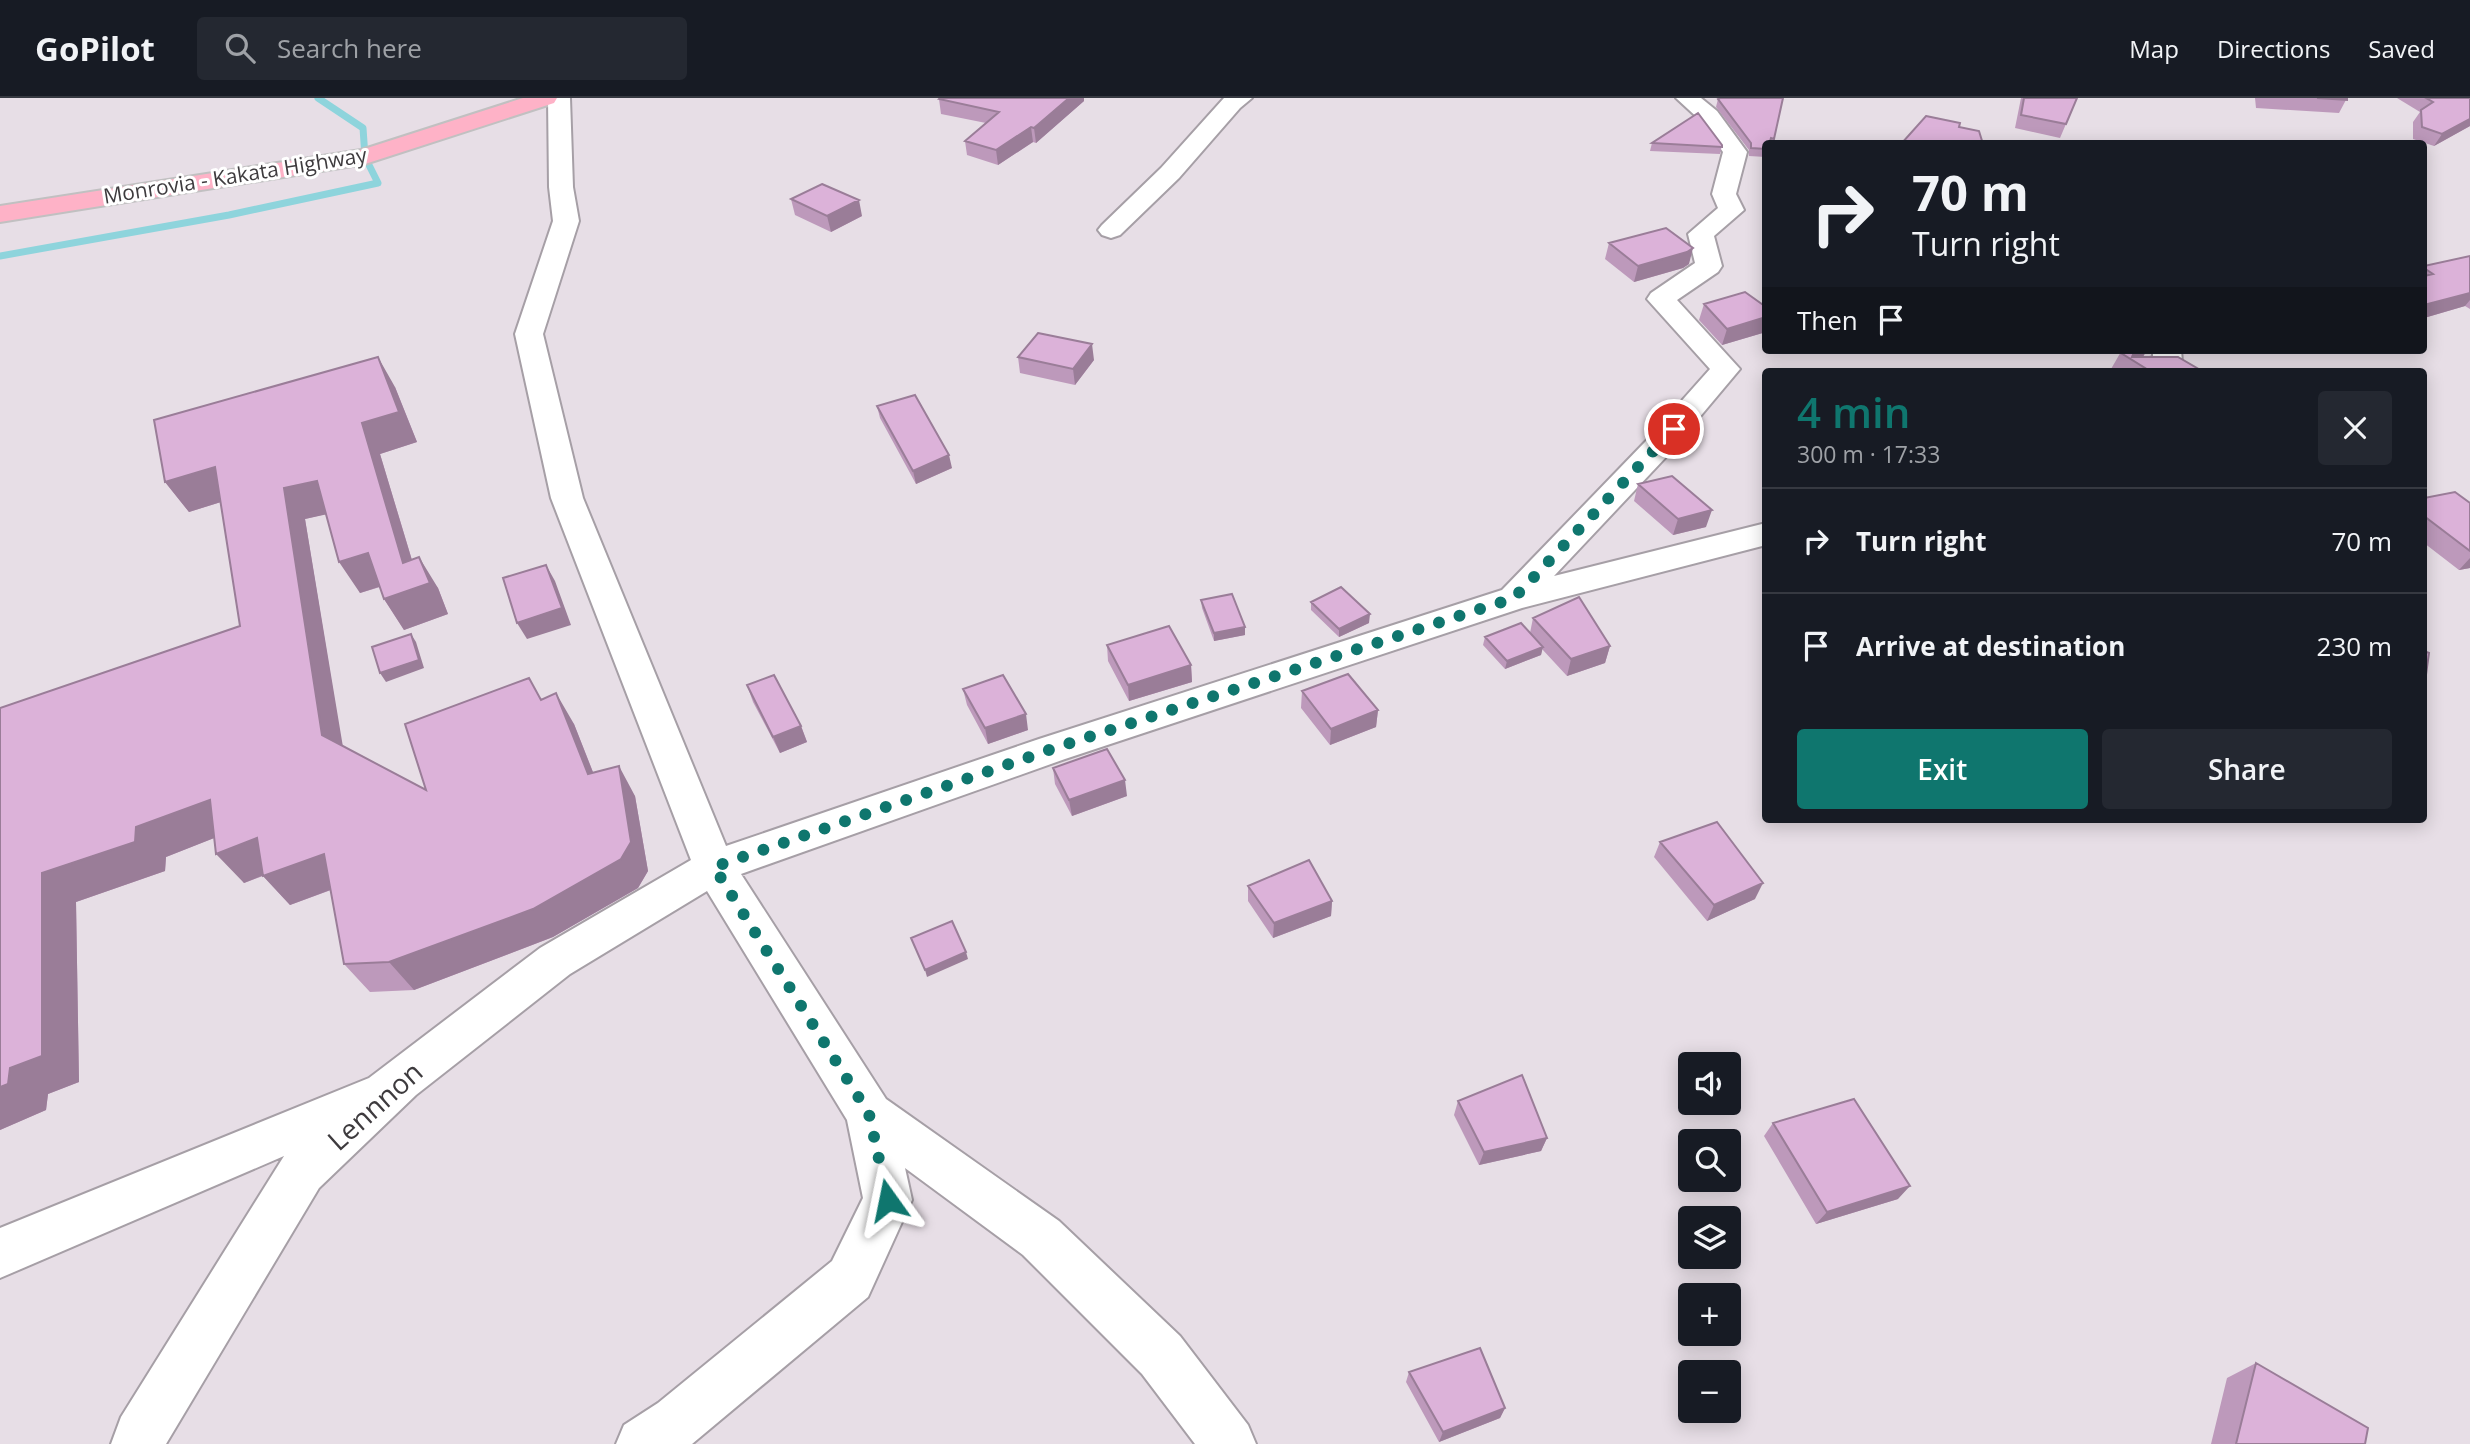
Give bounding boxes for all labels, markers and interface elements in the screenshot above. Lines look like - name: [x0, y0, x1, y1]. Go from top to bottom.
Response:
- search box: [197, 17, 687, 80]
- text: GoPilot: [35, 26, 155, 71]
- icon: search: [221, 29, 259, 67]
- text: Search here: [277, 30, 422, 66]
- text: Map: [2129, 32, 2179, 65]
- text: Directions: [2217, 32, 2330, 65]
- text: Saved: [2368, 32, 2435, 65]
- street label: Monrovia - Kakata Highway: [101, 140, 369, 210]
- text: 70 m: [1912, 159, 2029, 225]
- icon: right: [1797, 168, 1888, 259]
- text: Turn right: [1912, 222, 2060, 265]
- icon: arrive: [1872, 301, 1910, 339]
- text: Then: [1797, 302, 1858, 338]
- text: 4 min: [1797, 383, 1910, 440]
- button: close: [2318, 391, 2392, 465]
- pin: [1644, 399, 1704, 459]
- icon: arrive: [1655, 410, 1693, 448]
- text: 300 m · 17:33: [1797, 438, 1940, 470]
- icon: right: [1797, 522, 1835, 560]
- text: Turn right: [1856, 523, 1987, 559]
- text: 70 m: [2331, 523, 2392, 559]
- icon: arrive: [1797, 627, 1835, 665]
- text: Arrive at destination: [1856, 628, 2125, 664]
- text: 230 m: [2317, 628, 2392, 664]
- button: Exit: [1797, 729, 2088, 809]
- button: Share: [2102, 729, 2392, 809]
- street label: Lennnon: [319, 1052, 430, 1158]
- map controls: [1678, 1052, 1741, 1423]
- button: sound: [1678, 1052, 1741, 1115]
- button: search: [1678, 1129, 1741, 1192]
- position arrow: [851, 1163, 925, 1237]
- button: layers: [1678, 1206, 1741, 1269]
- button: +: [1678, 1283, 1741, 1346]
- button: −: [1678, 1360, 1741, 1423]

